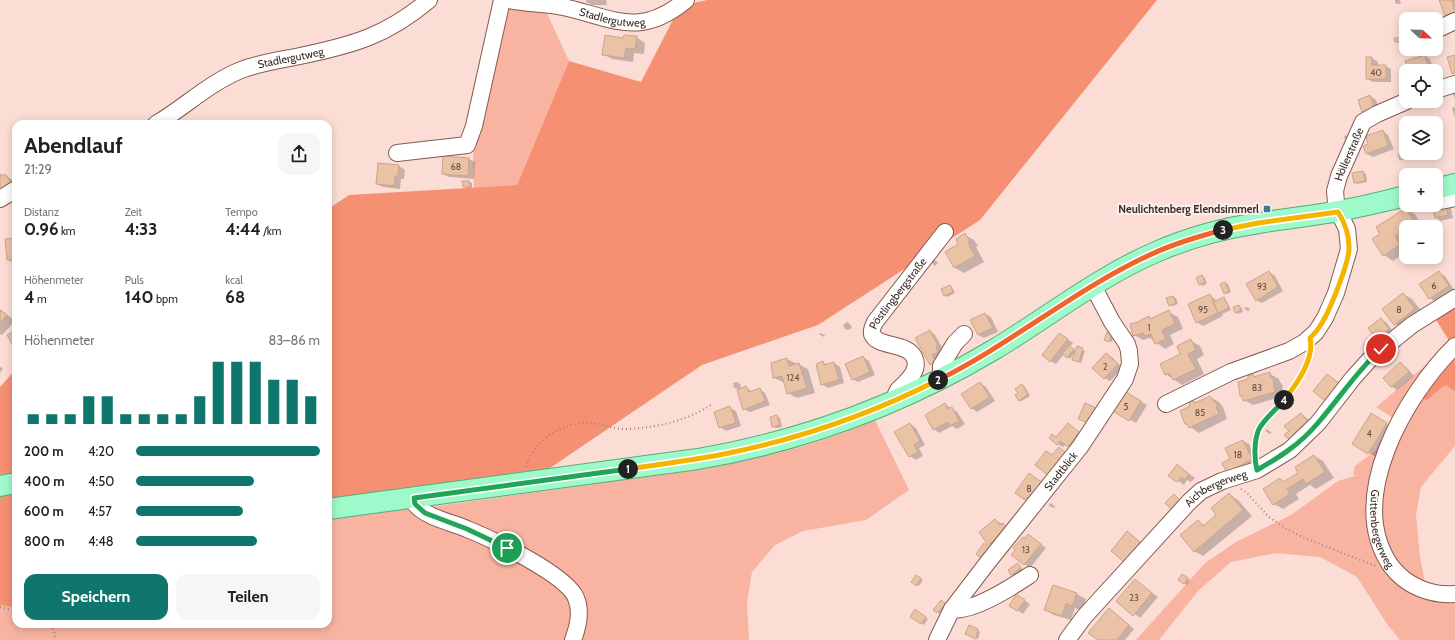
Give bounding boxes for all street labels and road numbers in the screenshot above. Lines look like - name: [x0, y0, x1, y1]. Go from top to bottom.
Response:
- street label: Stadlergutweg: [578, 4, 647, 30]
- street label: Stadlergutweg: [256, 44, 325, 71]
- street label: Höllerstraße: [1331, 125, 1367, 182]
- street label: Pöstlingbergstraße: [866, 254, 930, 331]
- street label: Stadtblick: [1041, 449, 1081, 494]
- street label: Aichbergerweg: [1181, 466, 1249, 510]
- street label: Güttenbergerweg: [1367, 489, 1398, 571]

